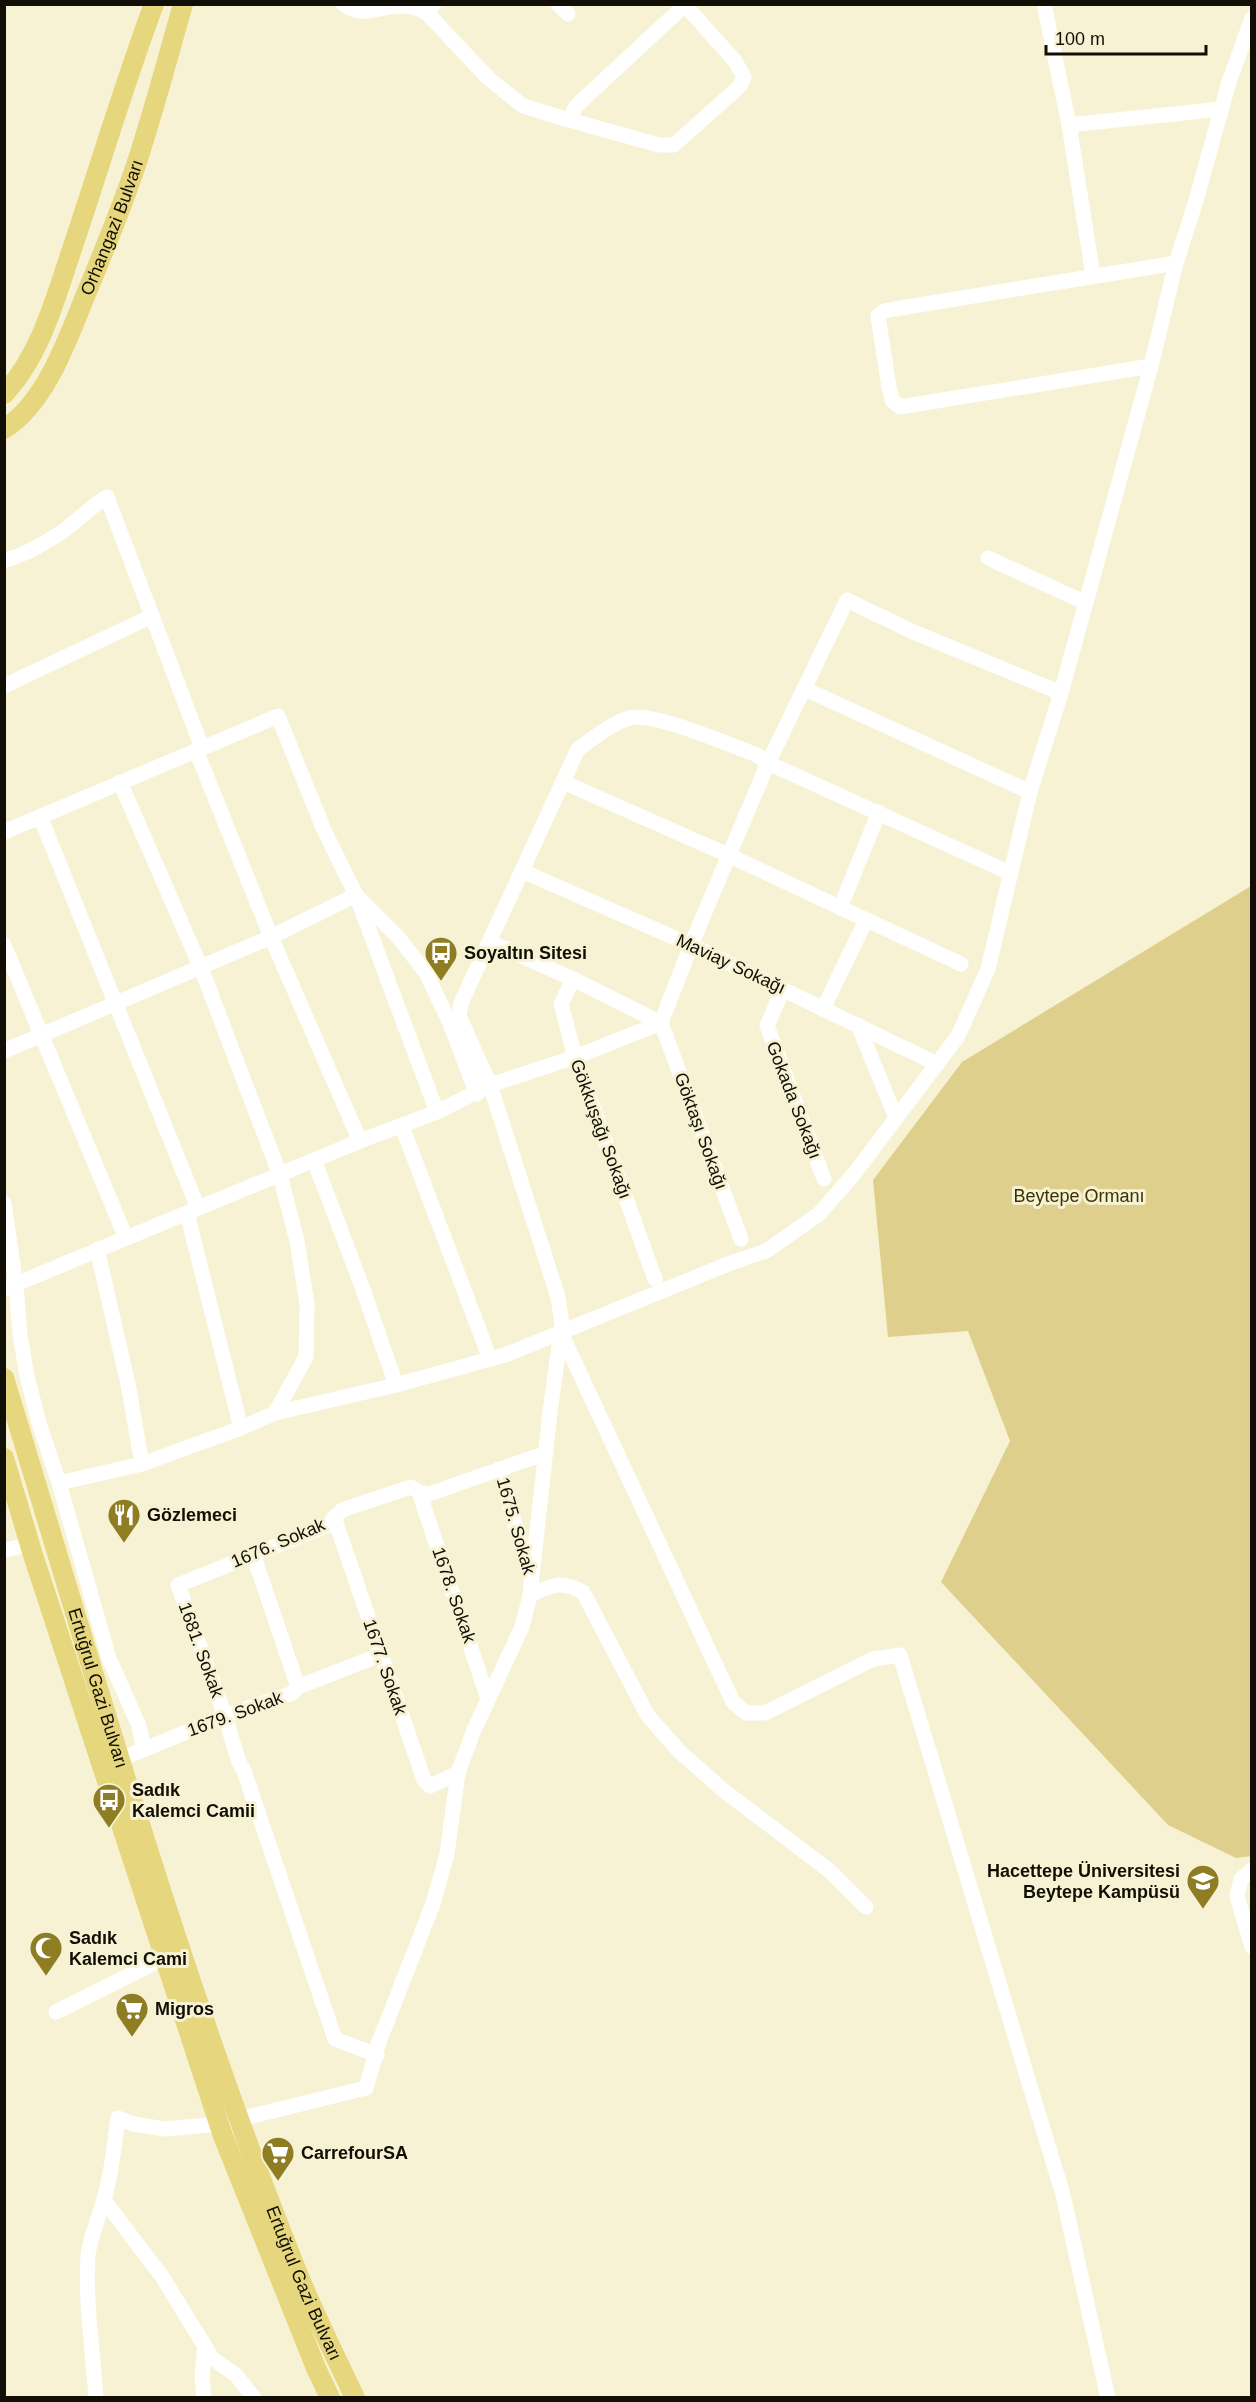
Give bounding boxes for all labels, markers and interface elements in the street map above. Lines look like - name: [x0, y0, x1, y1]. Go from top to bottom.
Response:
- scale bar: [1046, 18, 1206, 56]
- text: 100 m: [1055, 29, 1105, 49]
- street label: Orhangazi Bulvarı: [77, 157, 147, 298]
- street label: Maviay Sokağı: [673, 930, 789, 998]
- bus stop icon: Soyaltın Sitesi: [423, 935, 459, 982]
- place label: Soyaltın Sitesi: [464, 943, 587, 963]
- street label: Gokada Sokağı: [762, 1038, 826, 1162]
- street label: Gökkuşağı Sokağı: [566, 1056, 636, 1202]
- street label: Göktaşı Sokağı: [671, 1070, 731, 1192]
- park label: Beytepe Ormanı: [1013, 1186, 1145, 1206]
- street label: 1675. Sokak: [493, 1475, 540, 1578]
- restaurant icon: Gözlemeci: [106, 1497, 142, 1544]
- place label: Gözlemeci: [147, 1505, 237, 1525]
- street label: 1676. Sokak: [228, 1514, 329, 1572]
- street label: 1678. Sokak: [428, 1544, 480, 1647]
- street label: 1681. Sokak: [174, 1600, 228, 1701]
- street label: Ertuğrul Gazi Bulvarı: [64, 1606, 132, 1771]
- street label: 1677. Sokak: [359, 1616, 411, 1719]
- street label: 1679. Sokak: [185, 1687, 286, 1741]
- place label: Sadık Kalemci Camii: [132, 1780, 255, 1821]
- bus stop icon: Sadık Kalemci Camii: [91, 1782, 127, 1829]
- place label: Hacettepe Üniversitesi Beytepe Kampüsü: [987, 1861, 1180, 1902]
- school or university icon: Hacettepe Üniversitesi Beytepe Kampüsü: [1185, 1863, 1221, 1910]
- place label: Sadık Kalemci Cami: [69, 1928, 187, 1969]
- mosque icon: Sadık Kalemci Cami: [28, 1930, 64, 1977]
- supermarket icon: Migros: [114, 1991, 150, 2038]
- place label: Migros: [155, 1999, 214, 2019]
- supermarket icon: CarrefourSA: [260, 2135, 296, 2182]
- place label: CarrefourSA: [301, 2143, 408, 2163]
- street label: Ertuğrul Gazi Bulvarı: [262, 2203, 346, 2364]

